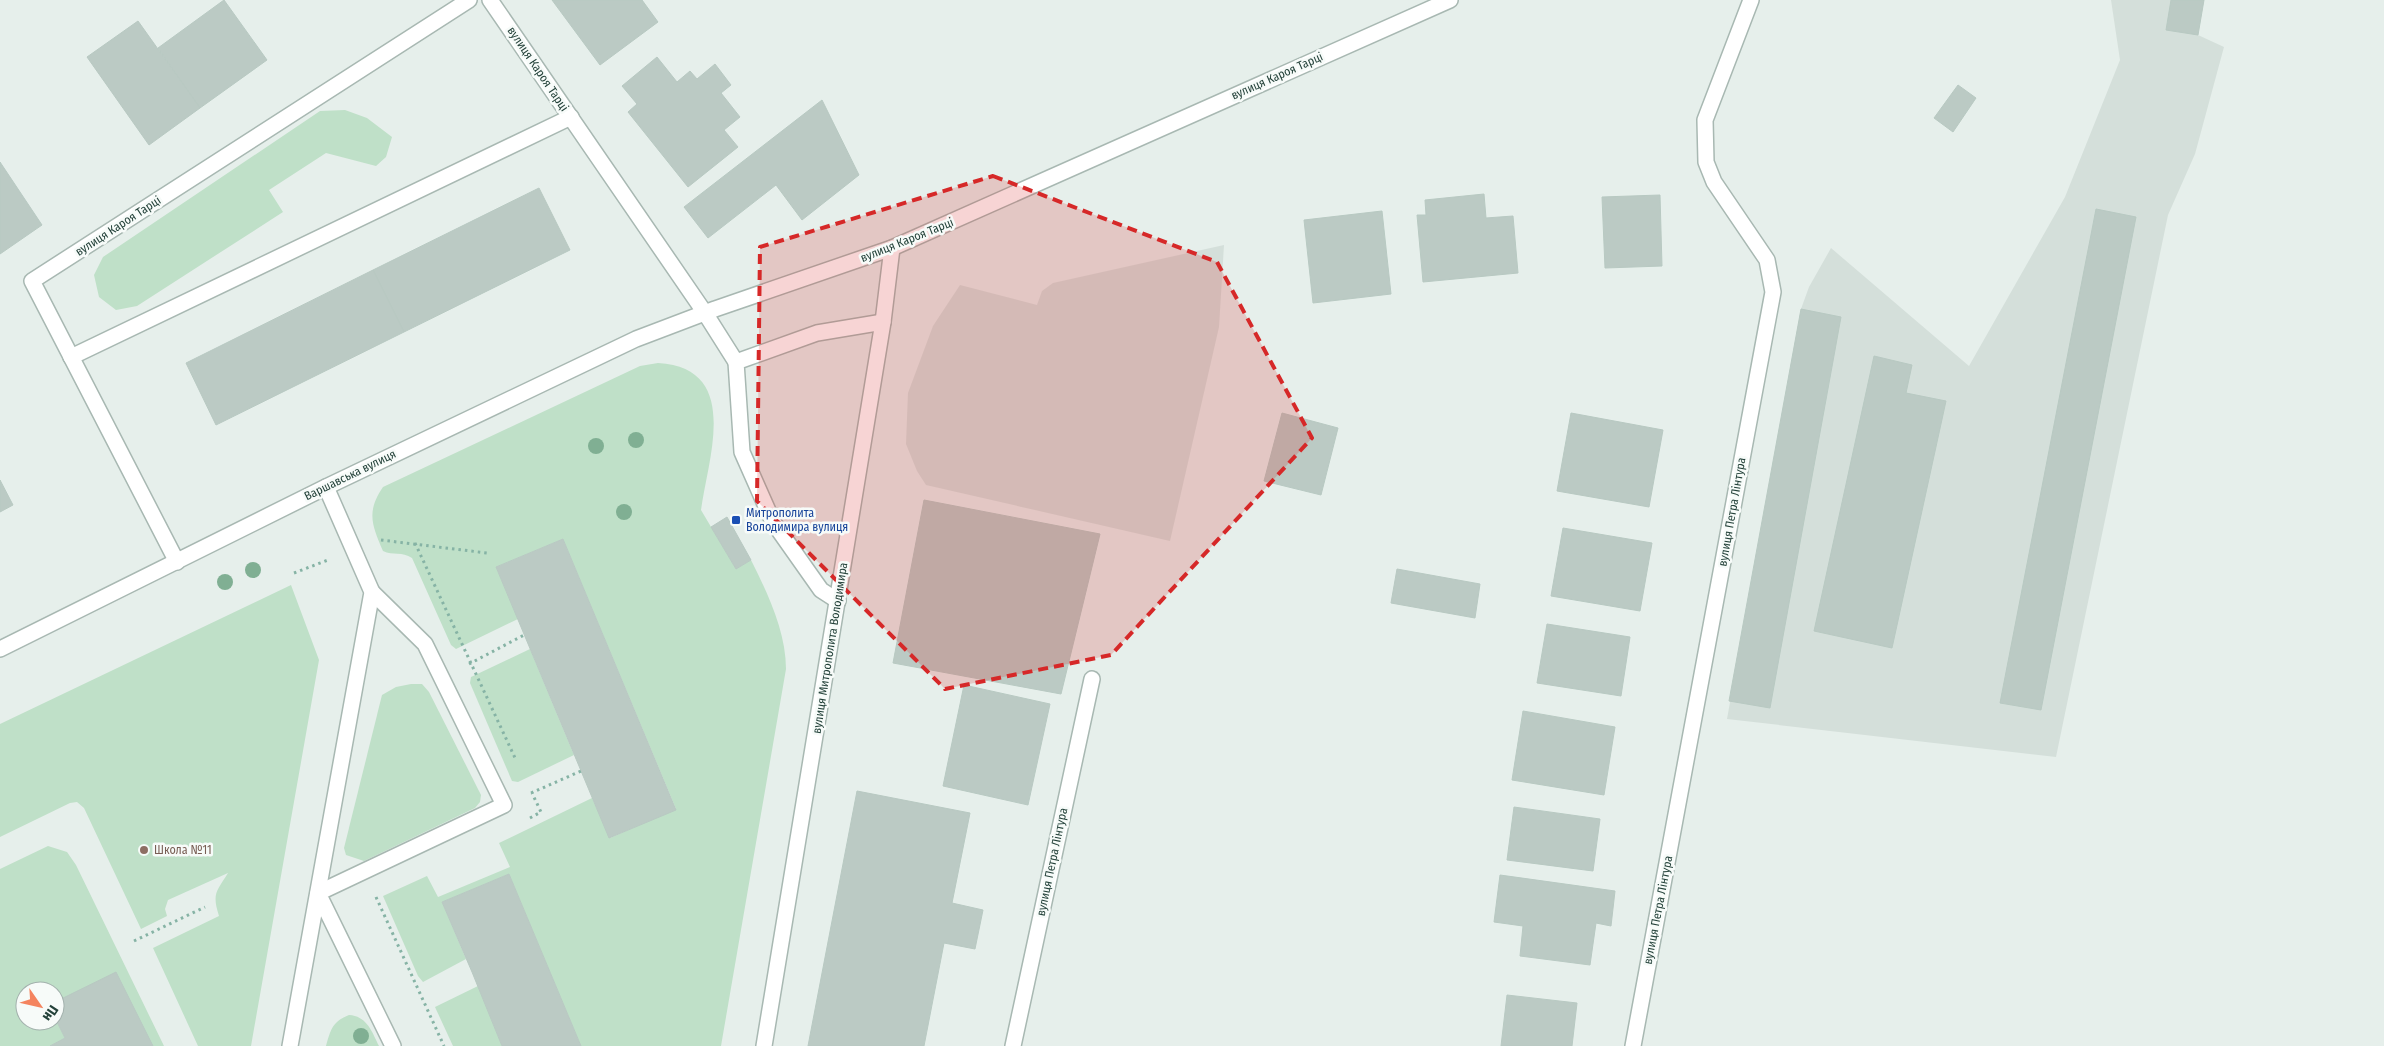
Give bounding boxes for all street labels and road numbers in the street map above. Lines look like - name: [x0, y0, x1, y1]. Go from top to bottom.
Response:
- street label: вулиця Кароя Тарці: [505, 24, 571, 114]
- street label: вулиця Кароя Тарці: [1229, 49, 1325, 103]
- street label: вулиця Кароя Тарці: [73, 193, 163, 259]
- street label: вулиця Кароя Тарці: [858, 215, 956, 265]
- street label: Варшавська вулиця: [302, 447, 398, 503]
- street label: вулиця Петра Лінтура: [1716, 456, 1749, 568]
- street label: вулиця Митрополита Володимира: [810, 561, 850, 735]
- street label: вулиця Петра Лінтура: [1034, 806, 1070, 917]
- street label: вулиця Петра Лінтура: [1641, 854, 1675, 966]

